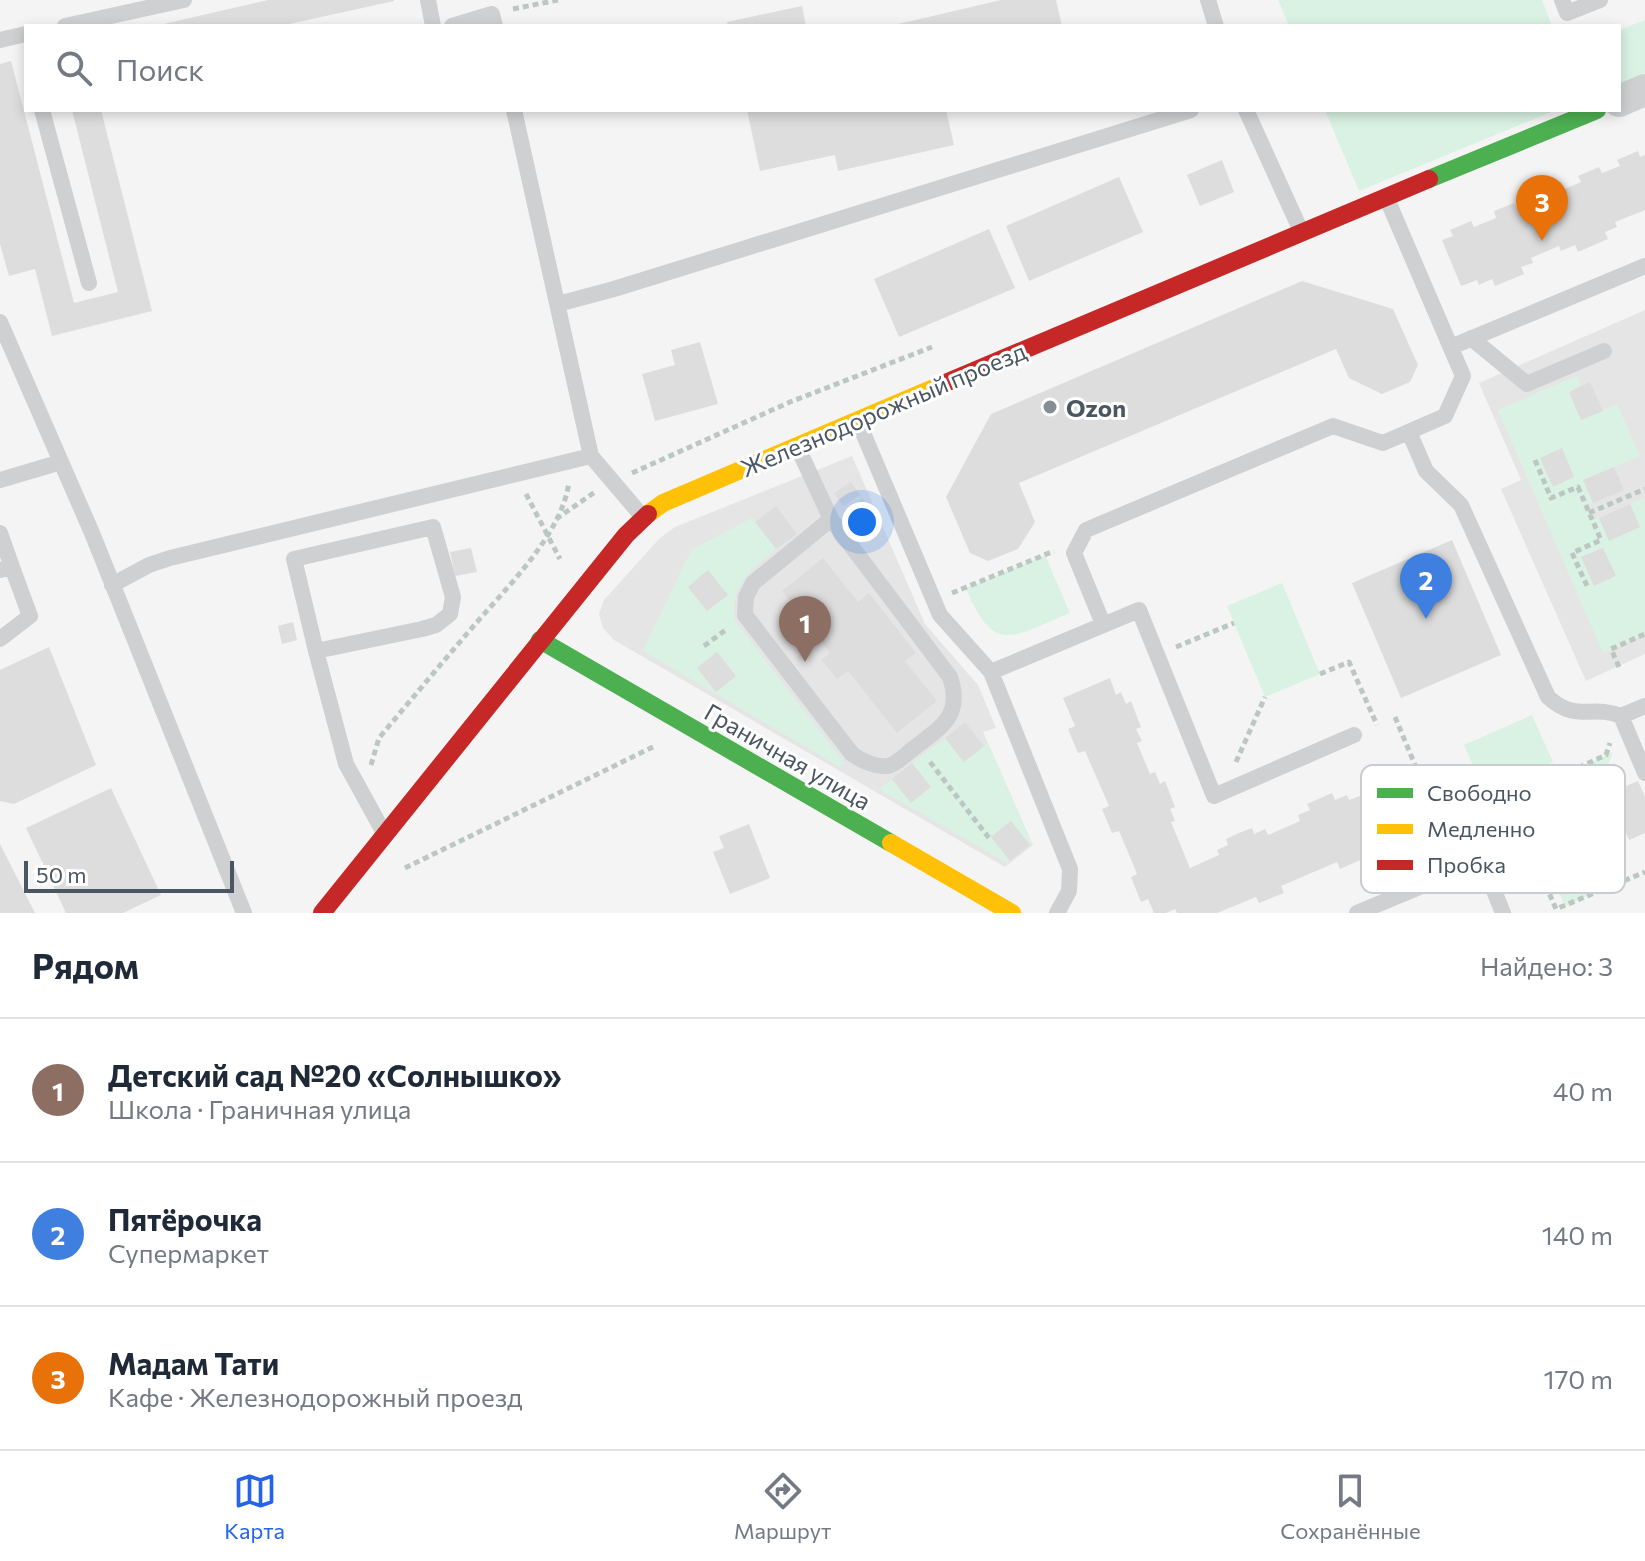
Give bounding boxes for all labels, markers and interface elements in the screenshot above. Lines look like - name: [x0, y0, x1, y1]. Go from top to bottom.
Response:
- search box: [24, 24, 1621, 112]
- icon: search: [52, 46, 96, 90]
- text: Поиск: [116, 50, 204, 87]
- pin: 3: [1516, 175, 1568, 241]
- street label: Железнодорожный проезд: [736, 336, 1030, 482]
- place label: Ozon: [1066, 393, 1126, 422]
- marker: Ozon: [1041, 398, 1059, 416]
- your location: [842, 502, 882, 542]
- pin: 2: [1400, 553, 1452, 619]
- pin: 1: [779, 596, 831, 662]
- street label: Граничная улица: [700, 697, 876, 815]
- legend: [1361, 765, 1625, 893]
- text: Свободно: [1427, 779, 1532, 806]
- text: Медленно: [1427, 815, 1535, 842]
- text: Пробка: [1427, 851, 1506, 878]
- scale bar: [24, 857, 234, 893]
- text: 50 m: [36, 861, 86, 888]
- text: Рядом: [32, 944, 139, 986]
- text: Найдено: 3: [1480, 950, 1613, 981]
- text: Детский сад №20 «Солнышко»: [108, 1056, 562, 1093]
- text: 1: [52, 1075, 64, 1106]
- text: 40 m: [1553, 1075, 1613, 1106]
- text: Школа · Граничная улица: [108, 1093, 411, 1124]
- text: Пятёрочка: [108, 1200, 262, 1237]
- text: 2: [51, 1219, 65, 1250]
- text: 140 m: [1542, 1219, 1613, 1250]
- text: Супермаркет: [108, 1237, 269, 1268]
- text: Мадам Тати: [108, 1344, 279, 1381]
- text: 3: [50, 1363, 66, 1394]
- text: 170 m: [1544, 1363, 1613, 1394]
- text: Кафе · Железнодорожный проезд: [108, 1381, 522, 1412]
- tab: Карта: [224, 1469, 285, 1544]
- tab: Маршрут: [734, 1469, 831, 1544]
- tab: Сохранённые: [1280, 1469, 1421, 1544]

